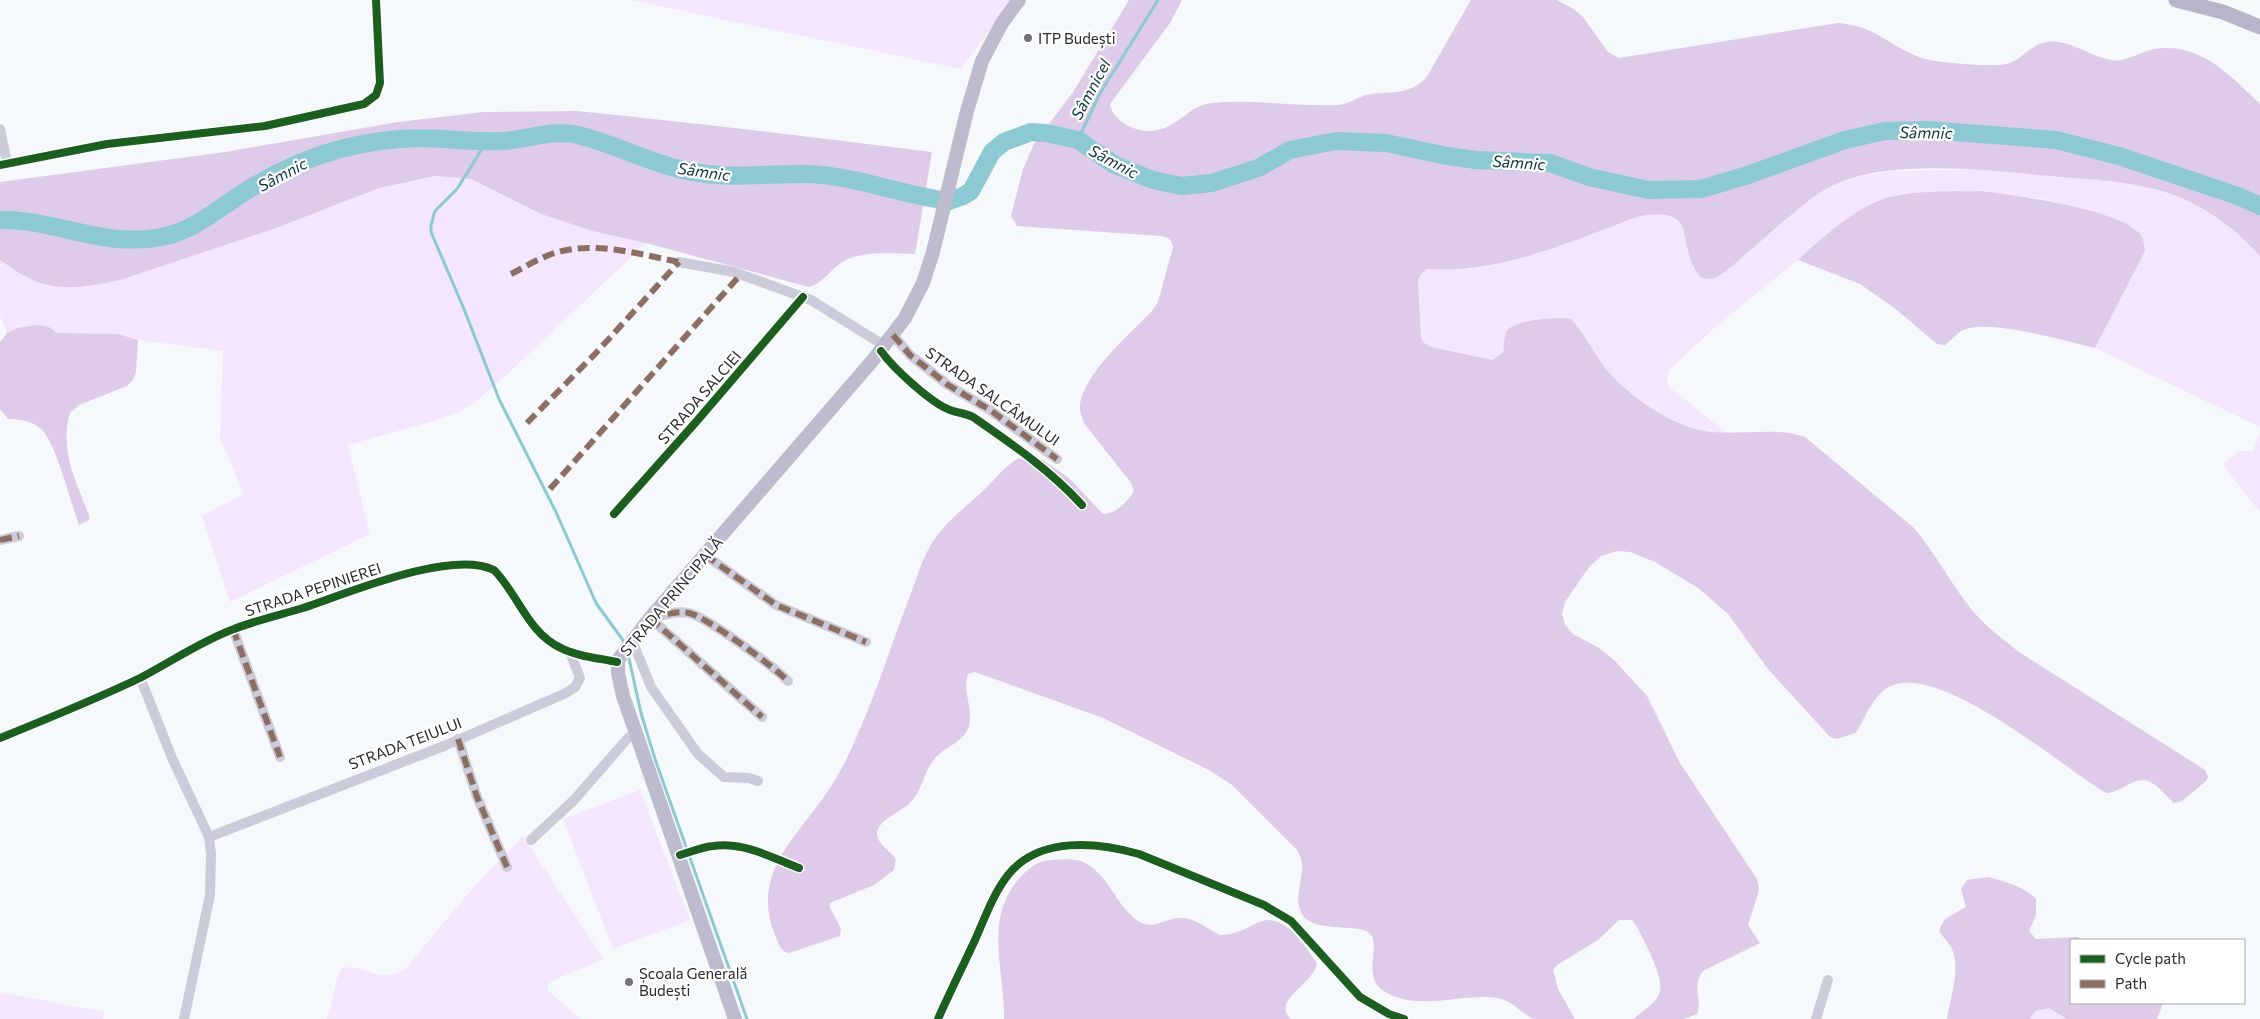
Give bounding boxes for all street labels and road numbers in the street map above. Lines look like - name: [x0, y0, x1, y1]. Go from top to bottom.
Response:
- street label: STRADA SALCÂMULUI: [923, 342, 1064, 449]
- street label: STRADA SALCIEI: [654, 347, 744, 447]
- street label: STRADA PRINCIPALĂ: [615, 532, 726, 659]
- street label: STRADA PEPINIEREI: [243, 559, 383, 619]
- street label: STRADA TEIULUI: [346, 713, 464, 773]

